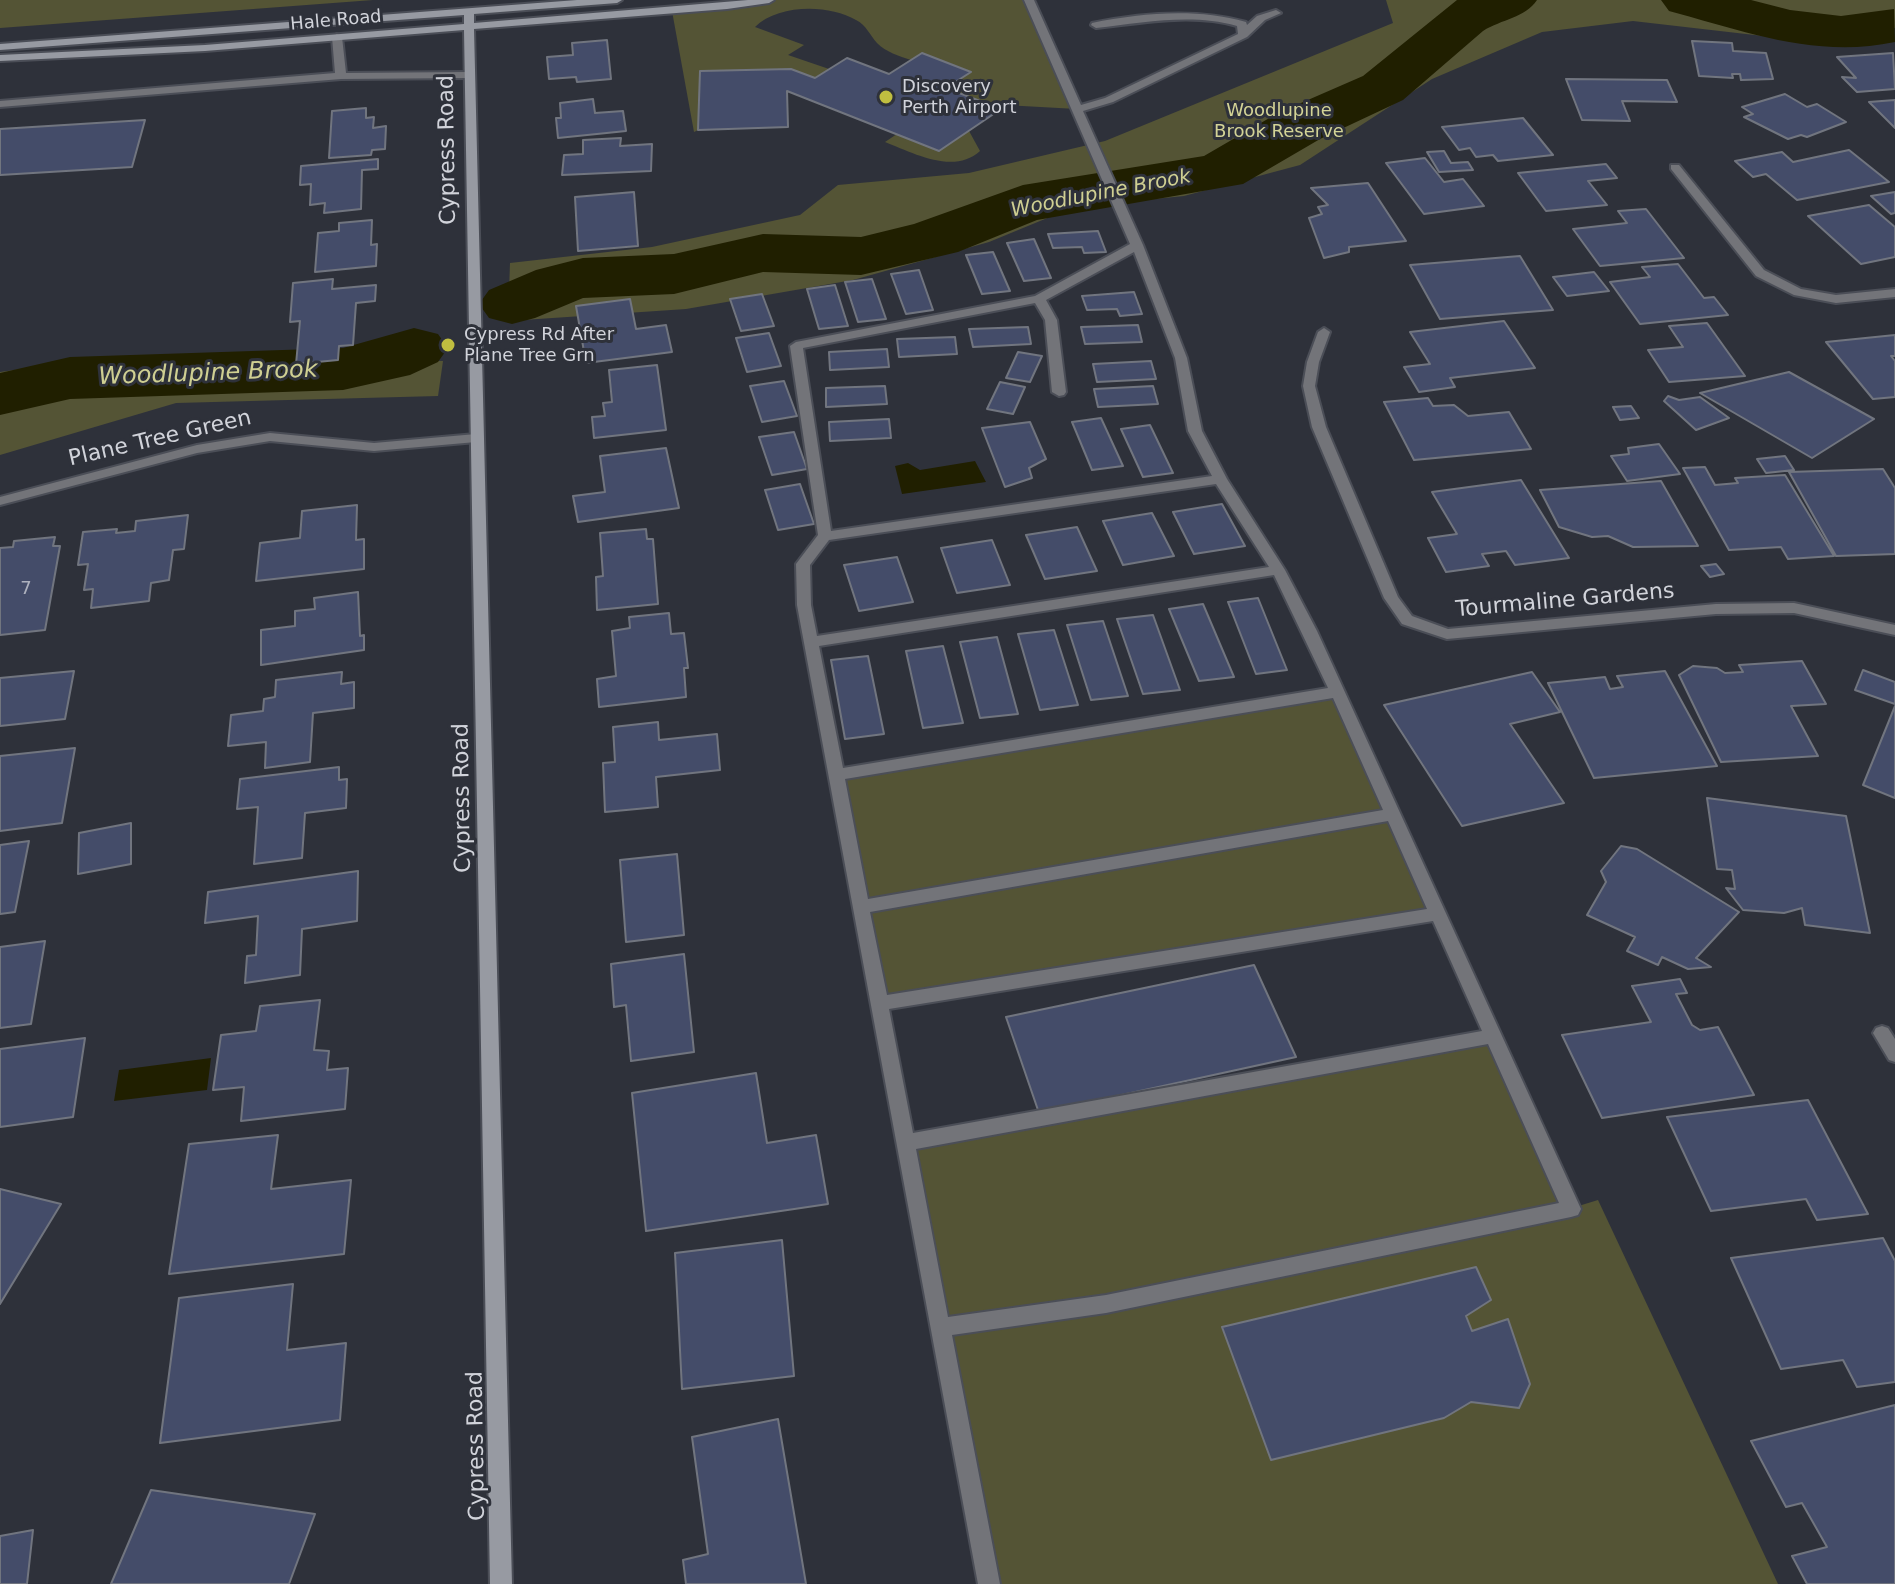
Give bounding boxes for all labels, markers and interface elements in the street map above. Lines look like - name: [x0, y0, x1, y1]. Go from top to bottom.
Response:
- street label: Hale Road: [289, 6, 383, 36]
- street label: Cypress Road: [433, 75, 463, 225]
- place label: Discovery Perth Airport: [902, 76, 1016, 118]
- marker: Discovery Perth Airport: [877, 88, 895, 106]
- park label: Woodlupine Brook Reserve: [1214, 100, 1344, 142]
- water label: Woodlupine Brook: [1009, 165, 1193, 223]
- place label: Cypress Rd After Plane Tree Grn: [464, 324, 614, 366]
- marker: Cypress Rd After Plane Tree Grn: [439, 336, 457, 354]
- water label: Woodlupine Brook: [98, 356, 318, 392]
- street label: Plane Tree Green: [66, 405, 254, 473]
- house number: 7: [20, 578, 32, 600]
- street label: Tourmaline Gardens: [1455, 578, 1675, 624]
- street label: Cypress Road: [448, 723, 478, 873]
- street label: Cypress Road: [462, 1371, 492, 1521]

